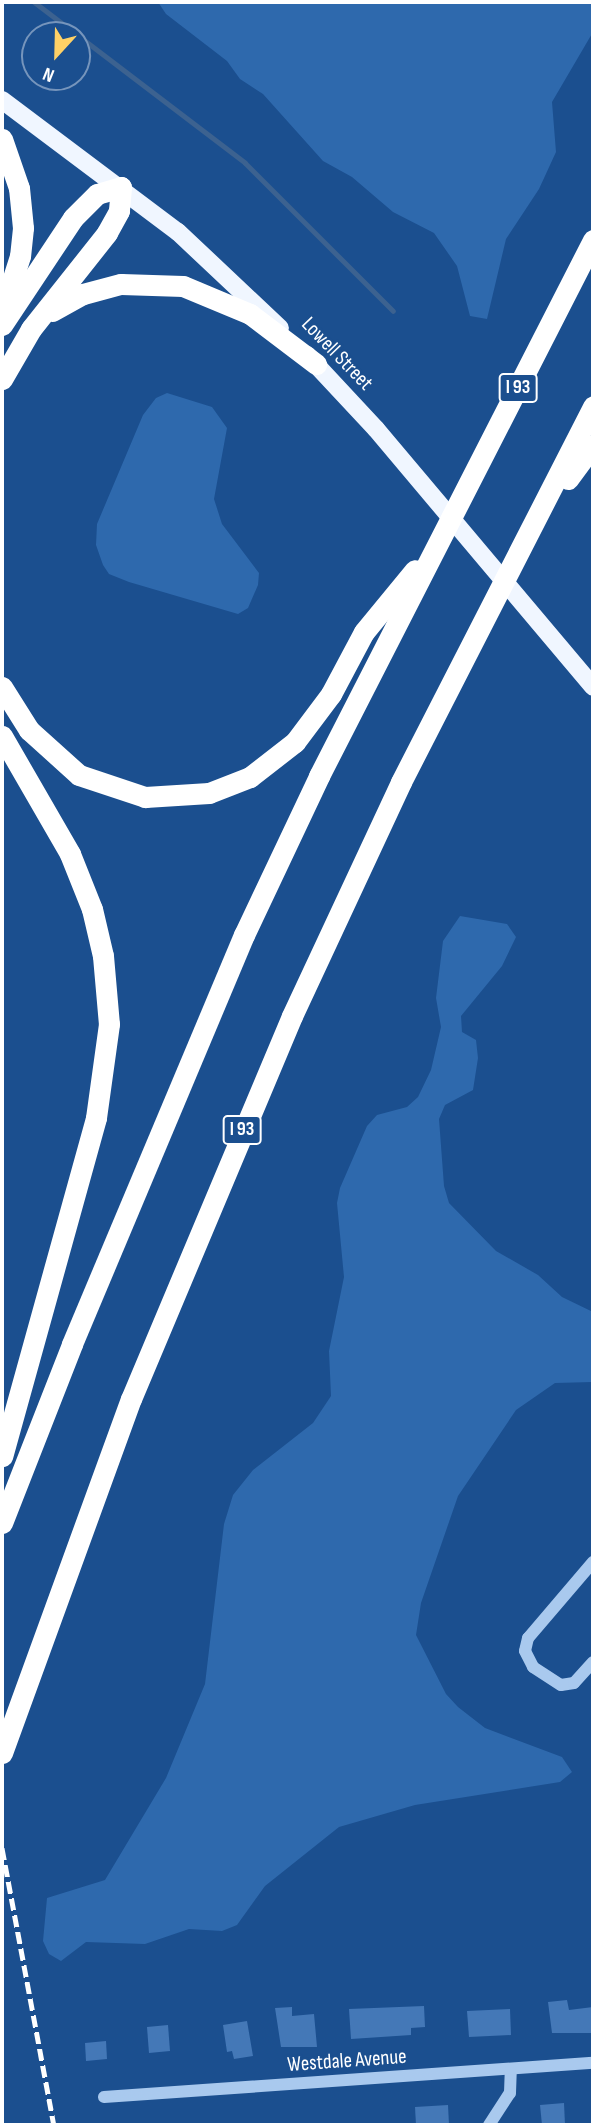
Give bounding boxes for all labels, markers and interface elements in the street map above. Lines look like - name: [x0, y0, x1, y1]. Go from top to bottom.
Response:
- north arrow: [21, 21, 91, 91]
- text: N: [40, 62, 58, 87]
- street label: Lowell Street: [296, 312, 378, 396]
- road number: I 93: [497, 372, 539, 404]
- road number: I 93: [221, 1114, 263, 1146]
- street label: Westdale Avenue: [287, 2044, 407, 2078]

